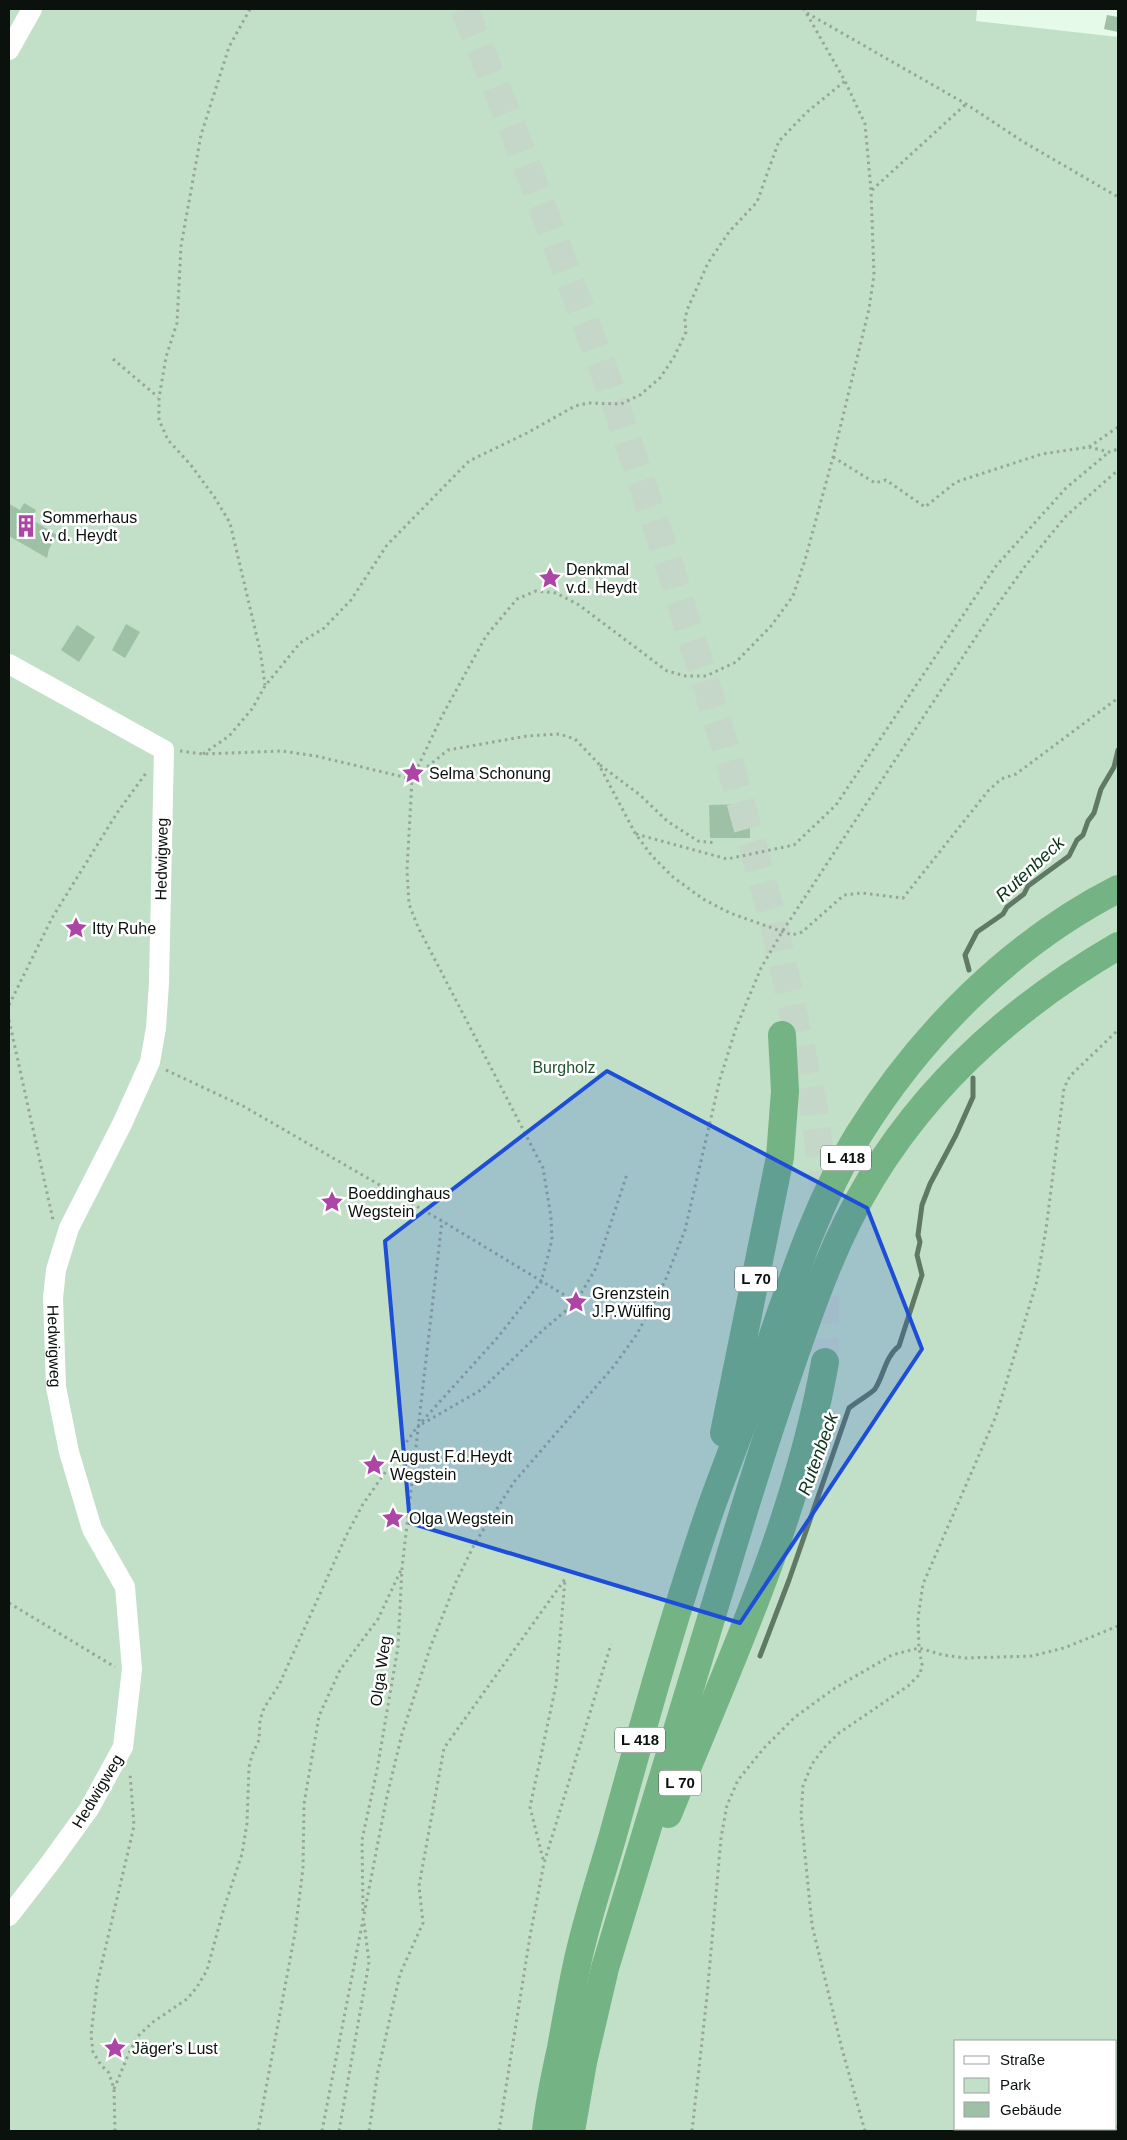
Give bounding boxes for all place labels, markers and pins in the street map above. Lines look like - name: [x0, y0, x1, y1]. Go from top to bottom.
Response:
- place label: Sommerhaus v. d. Heydt: [42, 509, 137, 544]
- building icon: Sommerhaus v. d. Heydt: [13, 513, 39, 539]
- place label: Denkmal v.d. Heydt: [566, 561, 637, 596]
- place icon: Denkmal v.d. Heydt: [537, 565, 563, 591]
- place icon: Selma Schonung: [400, 760, 426, 786]
- place label: Selma Schonung: [429, 765, 551, 782]
- place icon: Itty Ruhe: [63, 915, 89, 941]
- place label: Itty Ruhe: [92, 920, 156, 937]
- place label: Boeddinghaus Wegstein: [348, 1185, 450, 1220]
- place icon: Boeddinghaus Wegstein: [319, 1189, 345, 1215]
- place label: Grenzstein J.P.Wülfing: [592, 1285, 671, 1320]
- place icon: Grenzstein J.P.Wülfing: [563, 1289, 589, 1315]
- place label: August F.d.Heydt Wegstein: [390, 1448, 512, 1483]
- place icon: August F.d.Heydt Wegstein: [361, 1452, 387, 1478]
- place icon: Olga Wegstein: [380, 1505, 406, 1531]
- place label: Olga Wegstein: [409, 1510, 514, 1527]
- place icon: Jäger's Lust: [102, 2035, 128, 2061]
- place label: Jäger's Lust: [132, 2040, 218, 2057]

